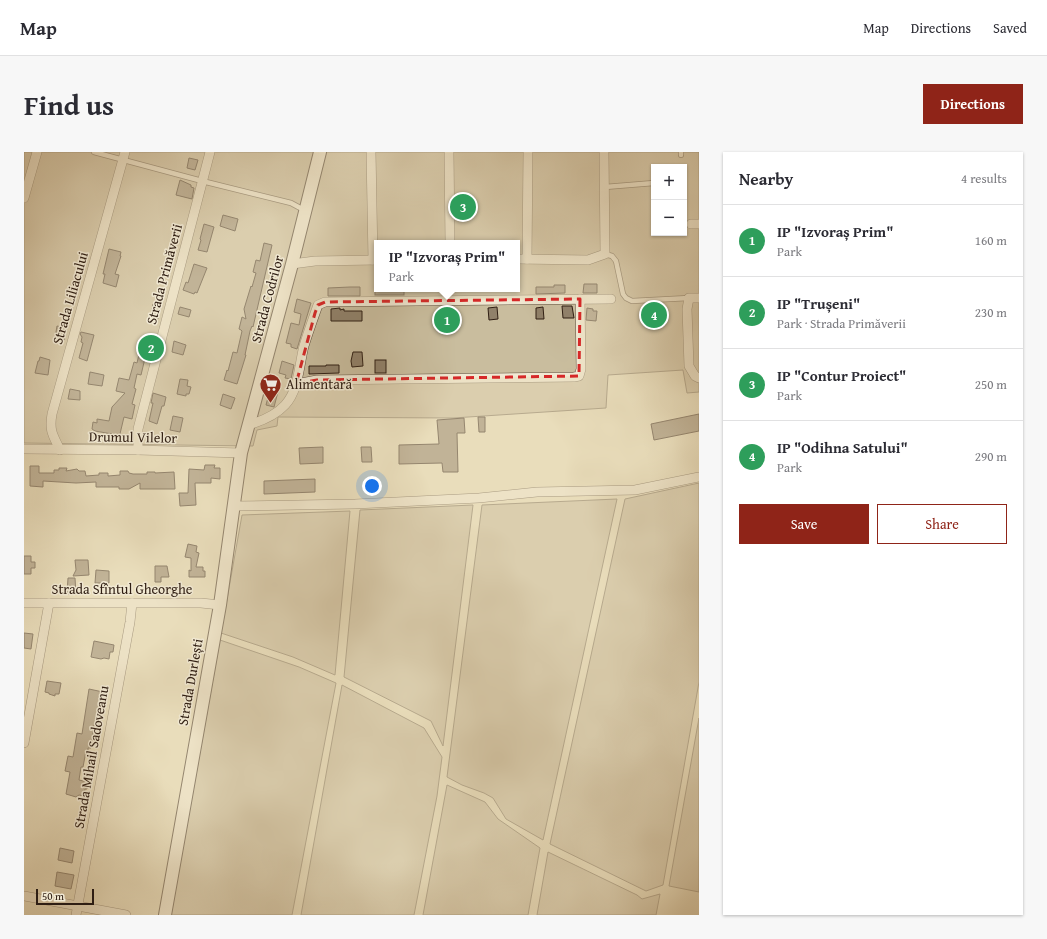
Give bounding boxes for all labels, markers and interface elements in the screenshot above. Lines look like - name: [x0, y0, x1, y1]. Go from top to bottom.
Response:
- text: Map: [20, 14, 57, 42]
- text: Map: [863, 18, 889, 38]
- text: Directions: [911, 18, 971, 38]
- text: Saved: [993, 18, 1027, 38]
- text: Find us: [24, 84, 114, 125]
- button: Directions: [923, 84, 1023, 124]
- map controls: [651, 164, 687, 236]
- button: +: [651, 164, 687, 200]
- text: Nearby: [739, 166, 793, 191]
- text: 4 results: [961, 169, 1007, 188]
- pin: 3: [450, 192, 476, 222]
- button: −: [651, 200, 687, 236]
- street label: Strada Primăverii: [141, 221, 187, 326]
- text: IP "Izvoraș Prim": [777, 221, 893, 242]
- text: 1: [749, 231, 755, 250]
- text: 160 m: [975, 231, 1007, 250]
- popup: [374, 240, 520, 292]
- text: Park: [777, 242, 802, 261]
- text: IP "Izvoraș Prim": [389, 246, 505, 267]
- street label: Strada Liliacului: [47, 249, 93, 347]
- street label: Strada Codrilor: [246, 253, 288, 345]
- text: Park: [389, 267, 414, 286]
- text: IP "Trușeni": [777, 293, 860, 314]
- pin: 4: [641, 300, 667, 330]
- text: 2: [749, 303, 755, 322]
- text: 230 m: [975, 303, 1007, 322]
- pin: 1: [434, 305, 460, 335]
- text: Park · Strada Primăverii: [777, 314, 906, 333]
- pin: 2: [138, 333, 164, 363]
- text: IP "Contur Proiect": [777, 365, 906, 386]
- supermarket icon: Alimentară: [258, 371, 284, 404]
- place label: Alimentară: [286, 374, 353, 394]
- text: 3: [749, 375, 755, 394]
- text: 250 m: [975, 375, 1007, 394]
- text: Park: [777, 386, 802, 405]
- street label: Drumul Vilelor: [89, 426, 178, 448]
- text: IP "Odihna Satului": [777, 437, 908, 458]
- text: 4: [749, 447, 755, 466]
- text: 290 m: [975, 447, 1007, 466]
- text: Park: [777, 458, 802, 477]
- your location: [362, 476, 382, 496]
- button: Save: [739, 504, 869, 544]
- button: Share: [877, 504, 1007, 544]
- street label: Strada Sfîntul Gheorghe: [52, 579, 193, 599]
- street label: Strada Durlești: [173, 637, 207, 727]
- street label: Strada Mihail Sadoveanu: [69, 683, 114, 830]
- scale bar: [36, 887, 94, 906]
- text: 50 m: [42, 888, 64, 904]

